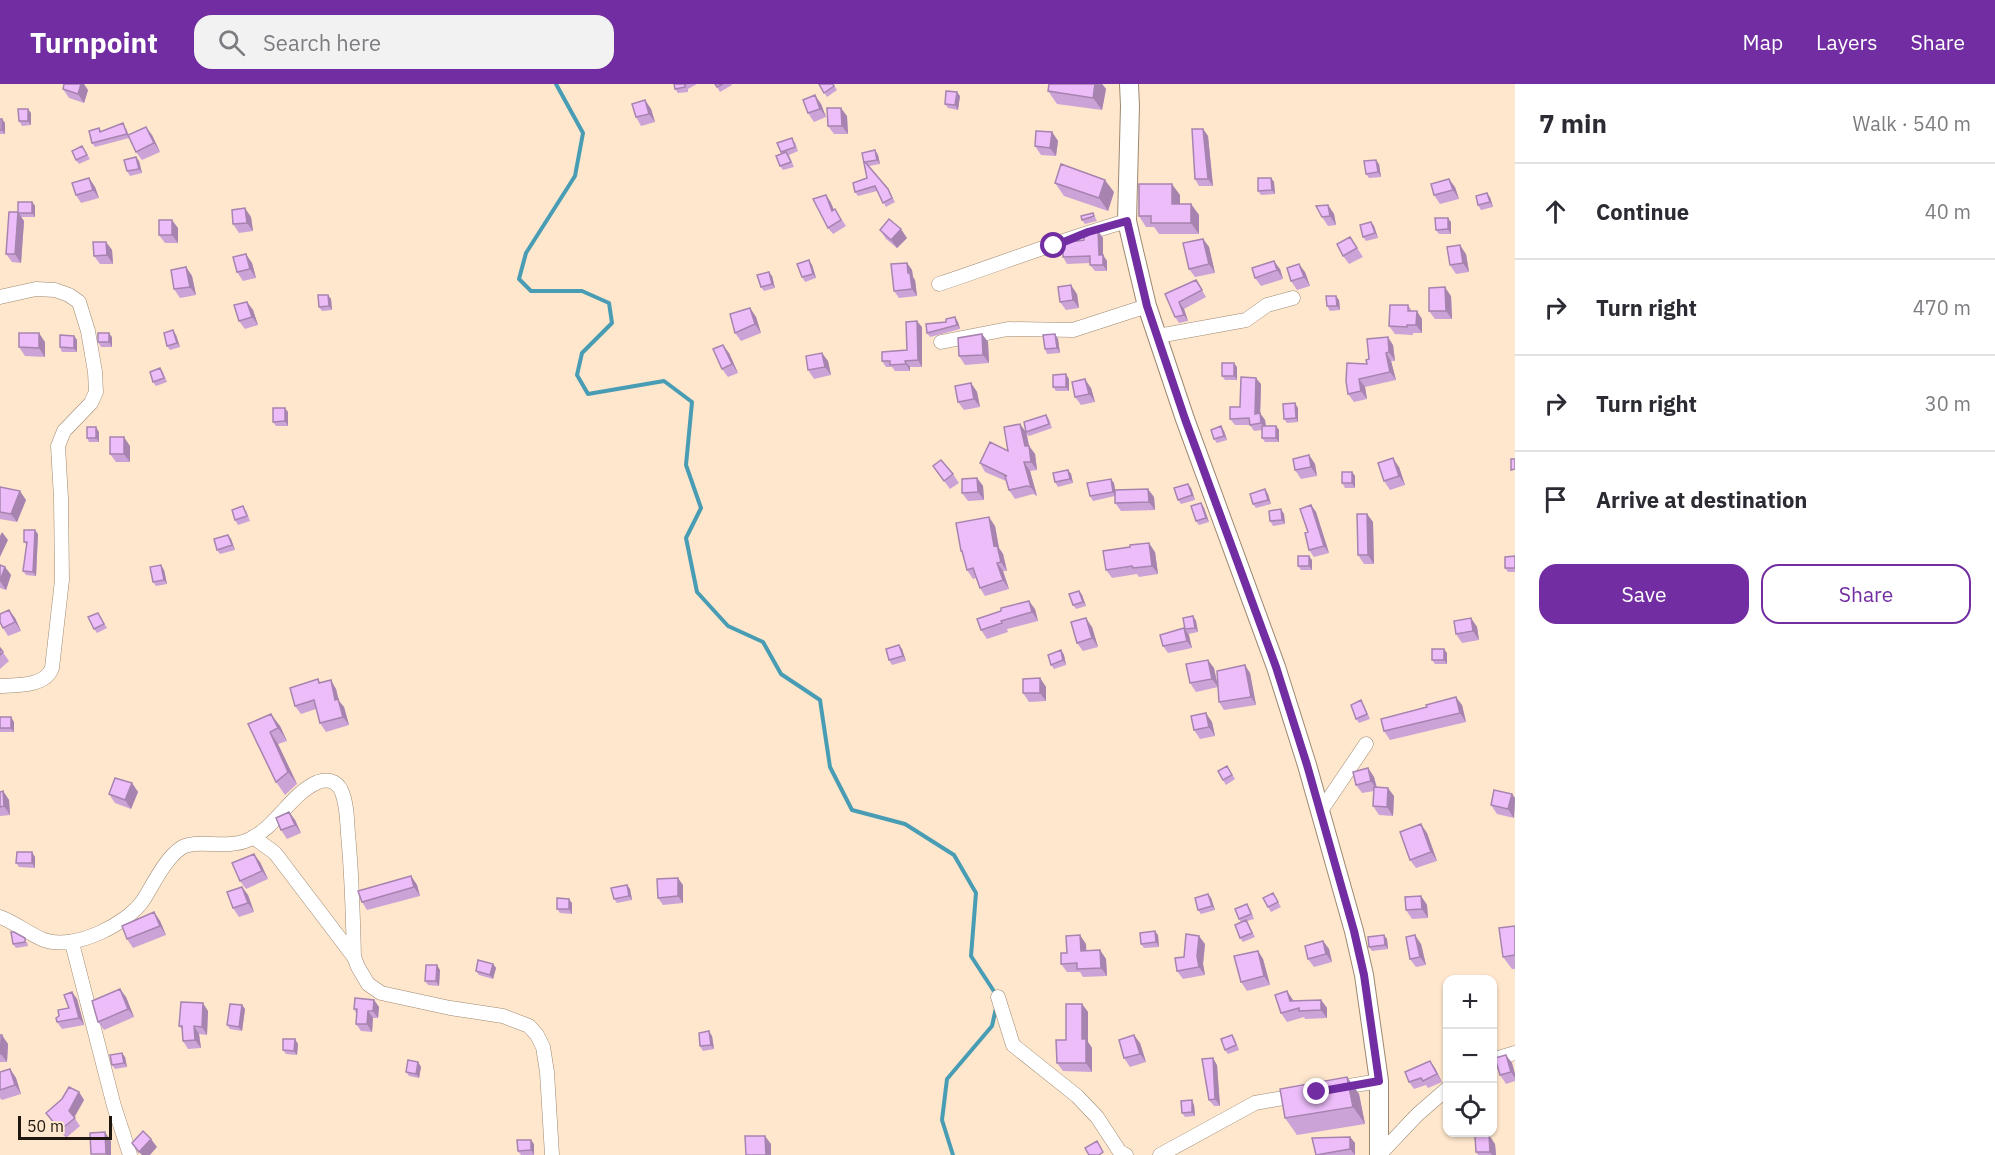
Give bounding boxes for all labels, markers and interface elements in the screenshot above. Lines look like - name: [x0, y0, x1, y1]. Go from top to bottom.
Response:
- search box: [194, 15, 614, 69]
- text: Turnpoint: [30, 24, 158, 61]
- icon: search: [215, 26, 248, 59]
- text: Search here: [263, 28, 381, 57]
- text: Map: [1743, 28, 1783, 56]
- text: Layers: [1816, 28, 1878, 56]
- text: Share: [1911, 28, 1965, 56]
- text: 7 min: [1539, 106, 1607, 140]
- text: Walk · 540 m: [1853, 110, 1971, 137]
- icon: ahead: [1539, 195, 1572, 228]
- text: Continue: [1596, 197, 1689, 226]
- text: 40 m: [1925, 198, 1971, 225]
- route start: [1040, 232, 1066, 258]
- icon: right: [1539, 291, 1572, 324]
- text: Turn right: [1596, 293, 1697, 322]
- text: 470 m: [1913, 294, 1971, 321]
- icon: right: [1539, 387, 1572, 420]
- text: Turn right: [1596, 389, 1697, 418]
- text: 30 m: [1925, 390, 1971, 417]
- icon: arrive: [1539, 483, 1572, 516]
- text: Arrive at destination: [1596, 485, 1807, 514]
- button: Save: [1539, 564, 1749, 624]
- button: Share: [1761, 564, 1971, 624]
- map controls: [1443, 975, 1497, 1137]
- button: +: [1443, 975, 1497, 1029]
- button: −: [1443, 1029, 1497, 1083]
- route end: [1303, 1078, 1329, 1104]
- button: locate: [1443, 1083, 1497, 1137]
- scale bar: [18, 1113, 112, 1140]
- text: 50 m: [27, 1116, 64, 1136]

